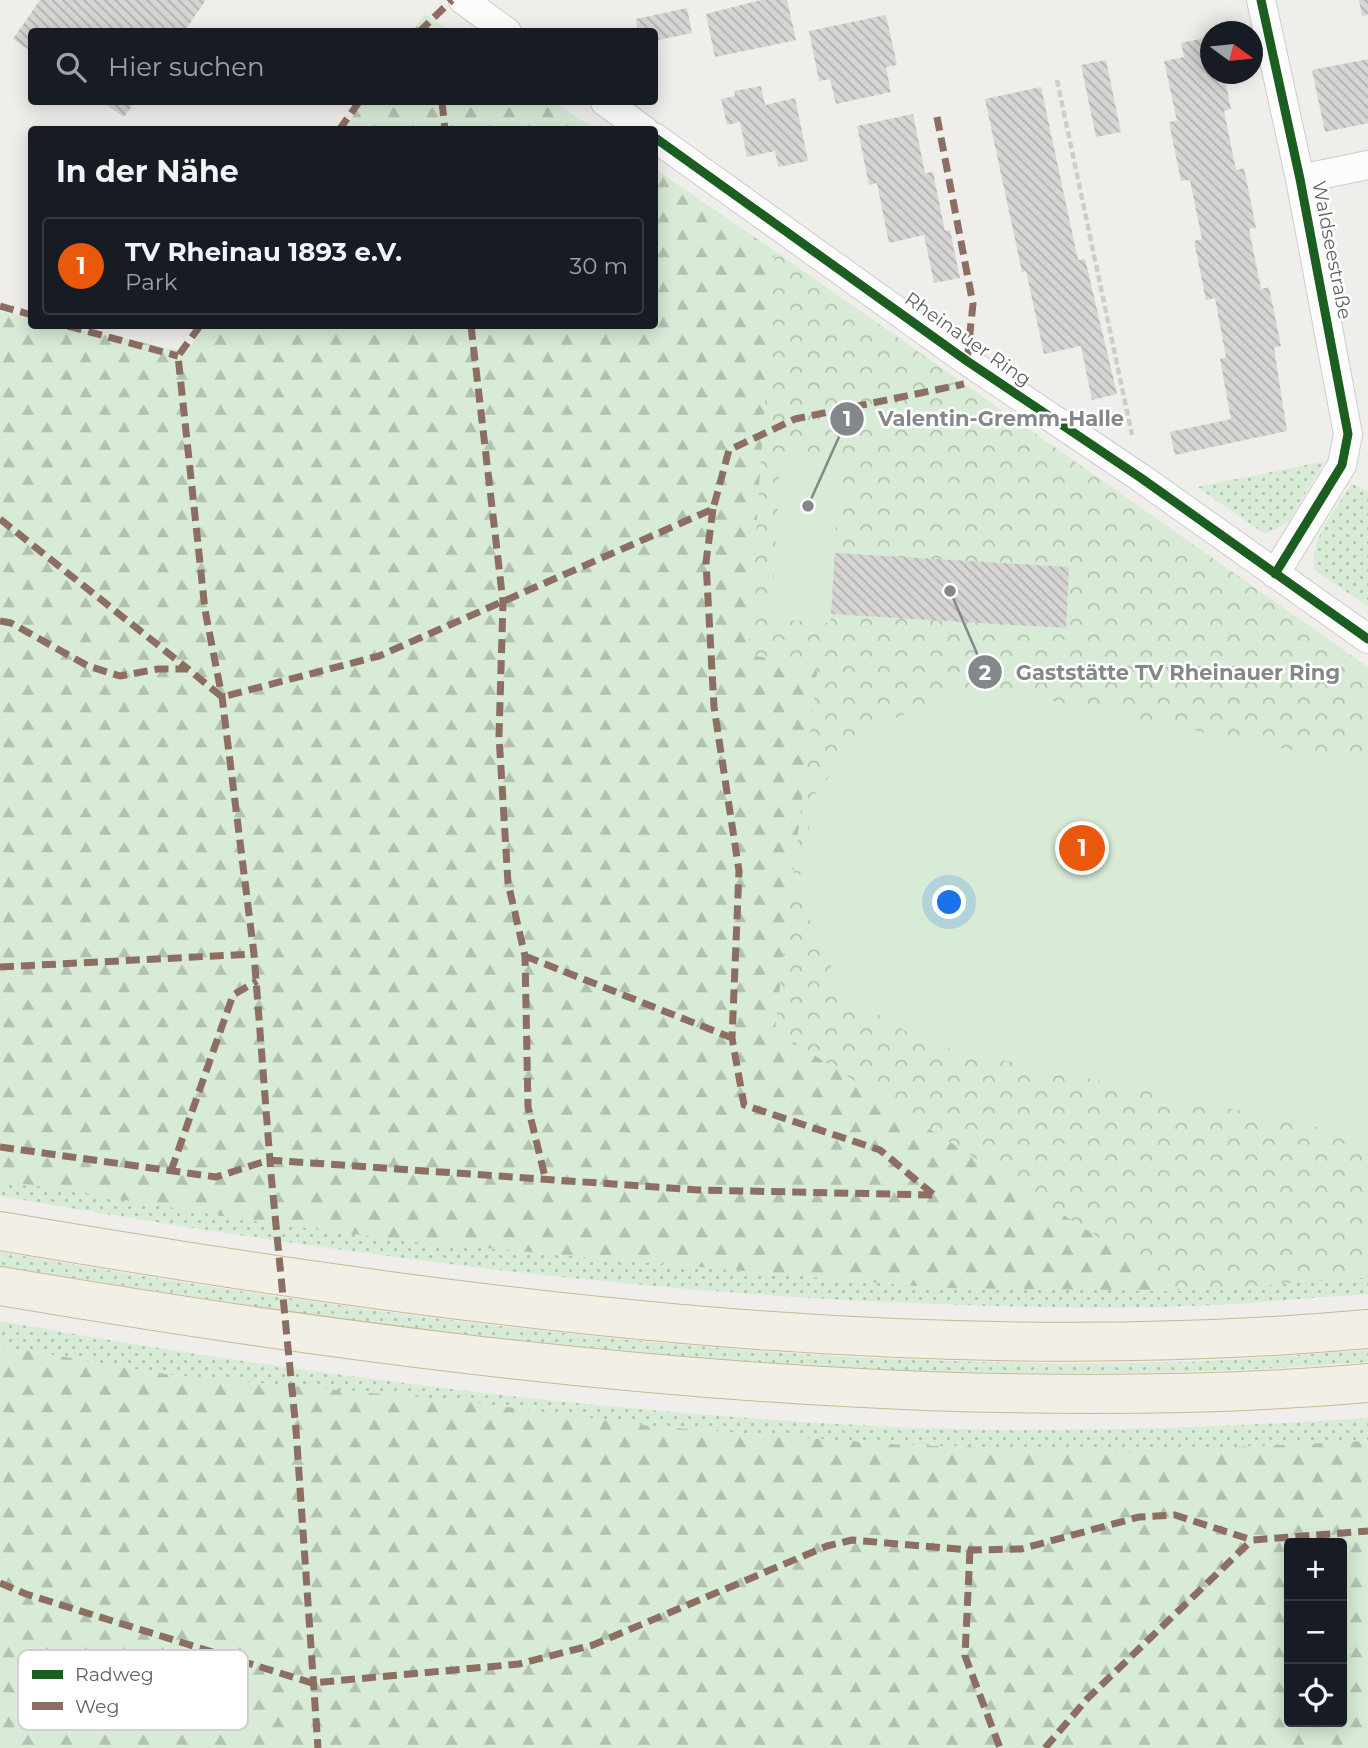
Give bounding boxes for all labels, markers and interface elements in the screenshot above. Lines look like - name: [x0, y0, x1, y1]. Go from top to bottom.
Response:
- north arrow: [1200, 21, 1263, 84]
- search box: [28, 28, 658, 105]
- icon: search: [52, 48, 90, 86]
- text: Hier suchen: [108, 51, 265, 83]
- text: In der Nähe: [56, 153, 239, 190]
- street label: Waldseestraße: [1307, 179, 1357, 321]
- text: TV Rheinau 1893 e.V.: [125, 236, 402, 268]
- text: 1: [76, 252, 86, 280]
- text: 30 m: [569, 252, 628, 280]
- text: Park: [125, 268, 178, 296]
- street label: Rheinauer Ring: [900, 287, 1036, 391]
- callout: Valentin-Gremm-Halle: [829, 398, 1138, 440]
- text: 1: [843, 406, 851, 431]
- text: Valentin-Gremm-Halle: [877, 406, 1124, 431]
- callout: Gaststätte TV Rheinauer Ring: [967, 651, 1354, 693]
- text: 2: [979, 660, 991, 685]
- text: Gaststätte TV Rheinauer Ring: [1016, 660, 1340, 685]
- pin: 1: [1059, 822, 1105, 874]
- your location: [932, 885, 966, 919]
- map controls: [1284, 1538, 1347, 1727]
- button: +: [1284, 1538, 1347, 1601]
- button: −: [1284, 1601, 1347, 1664]
- legend: [18, 1650, 248, 1730]
- text: Radweg: [75, 1663, 154, 1686]
- button: locate: [1284, 1664, 1347, 1727]
- text: Weg: [75, 1695, 120, 1718]

